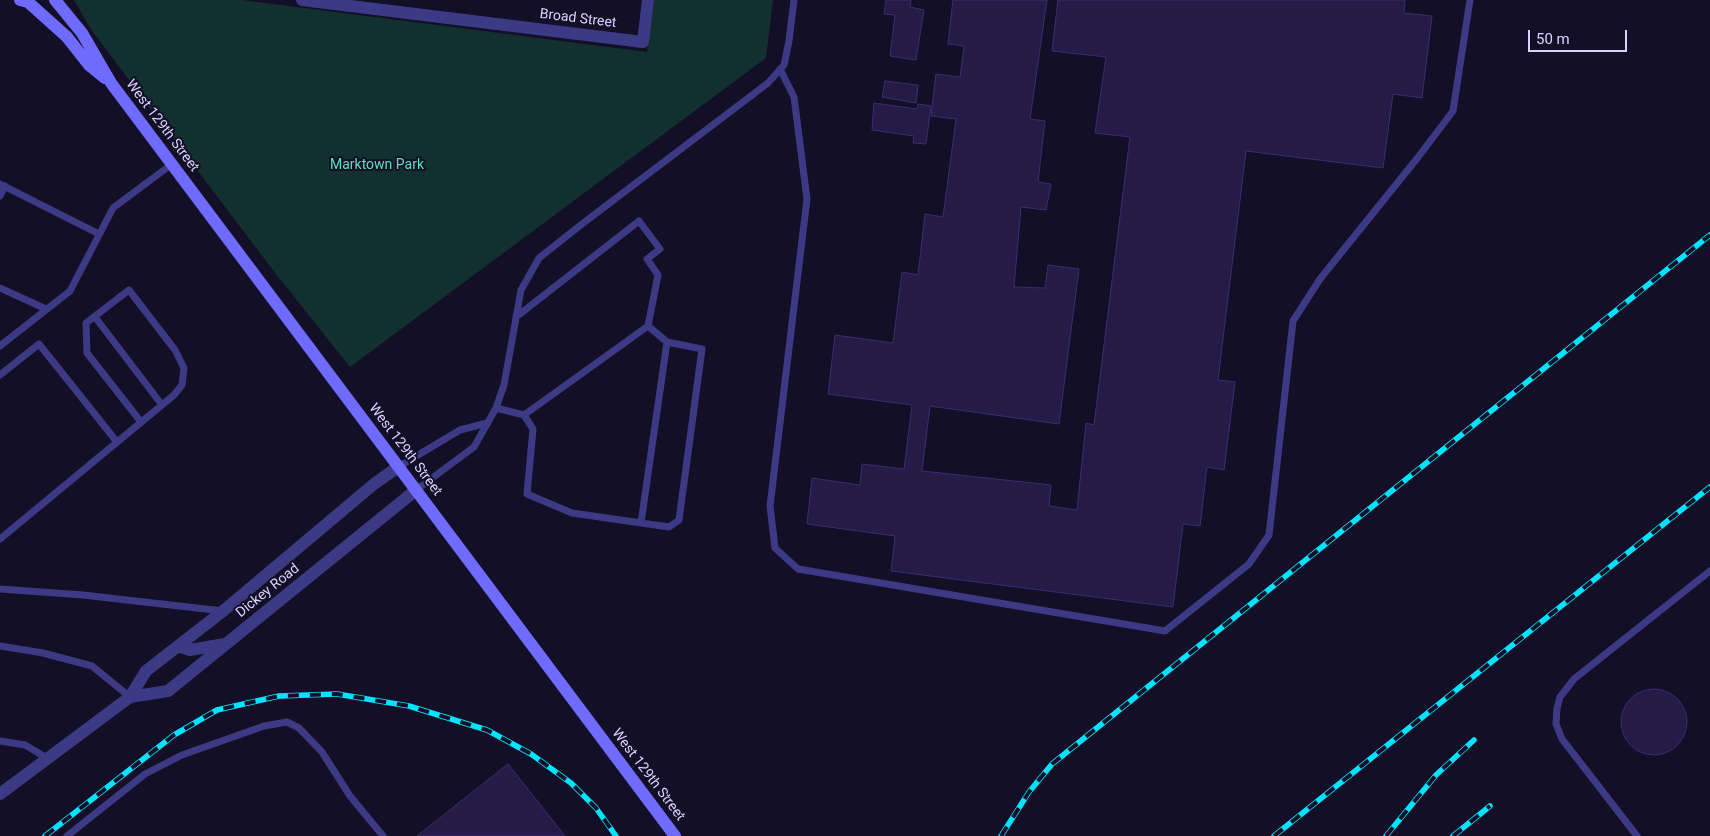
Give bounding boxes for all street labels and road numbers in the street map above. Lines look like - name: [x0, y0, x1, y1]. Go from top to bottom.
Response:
- street label: Broad Street: [539, 6, 617, 32]
- street label: West 129th Street: [122, 77, 202, 175]
- street label: West 129th Street: [365, 401, 445, 499]
- street label: Dickey Road: [233, 560, 303, 622]
- street label: West 129th Street: [608, 726, 688, 824]

